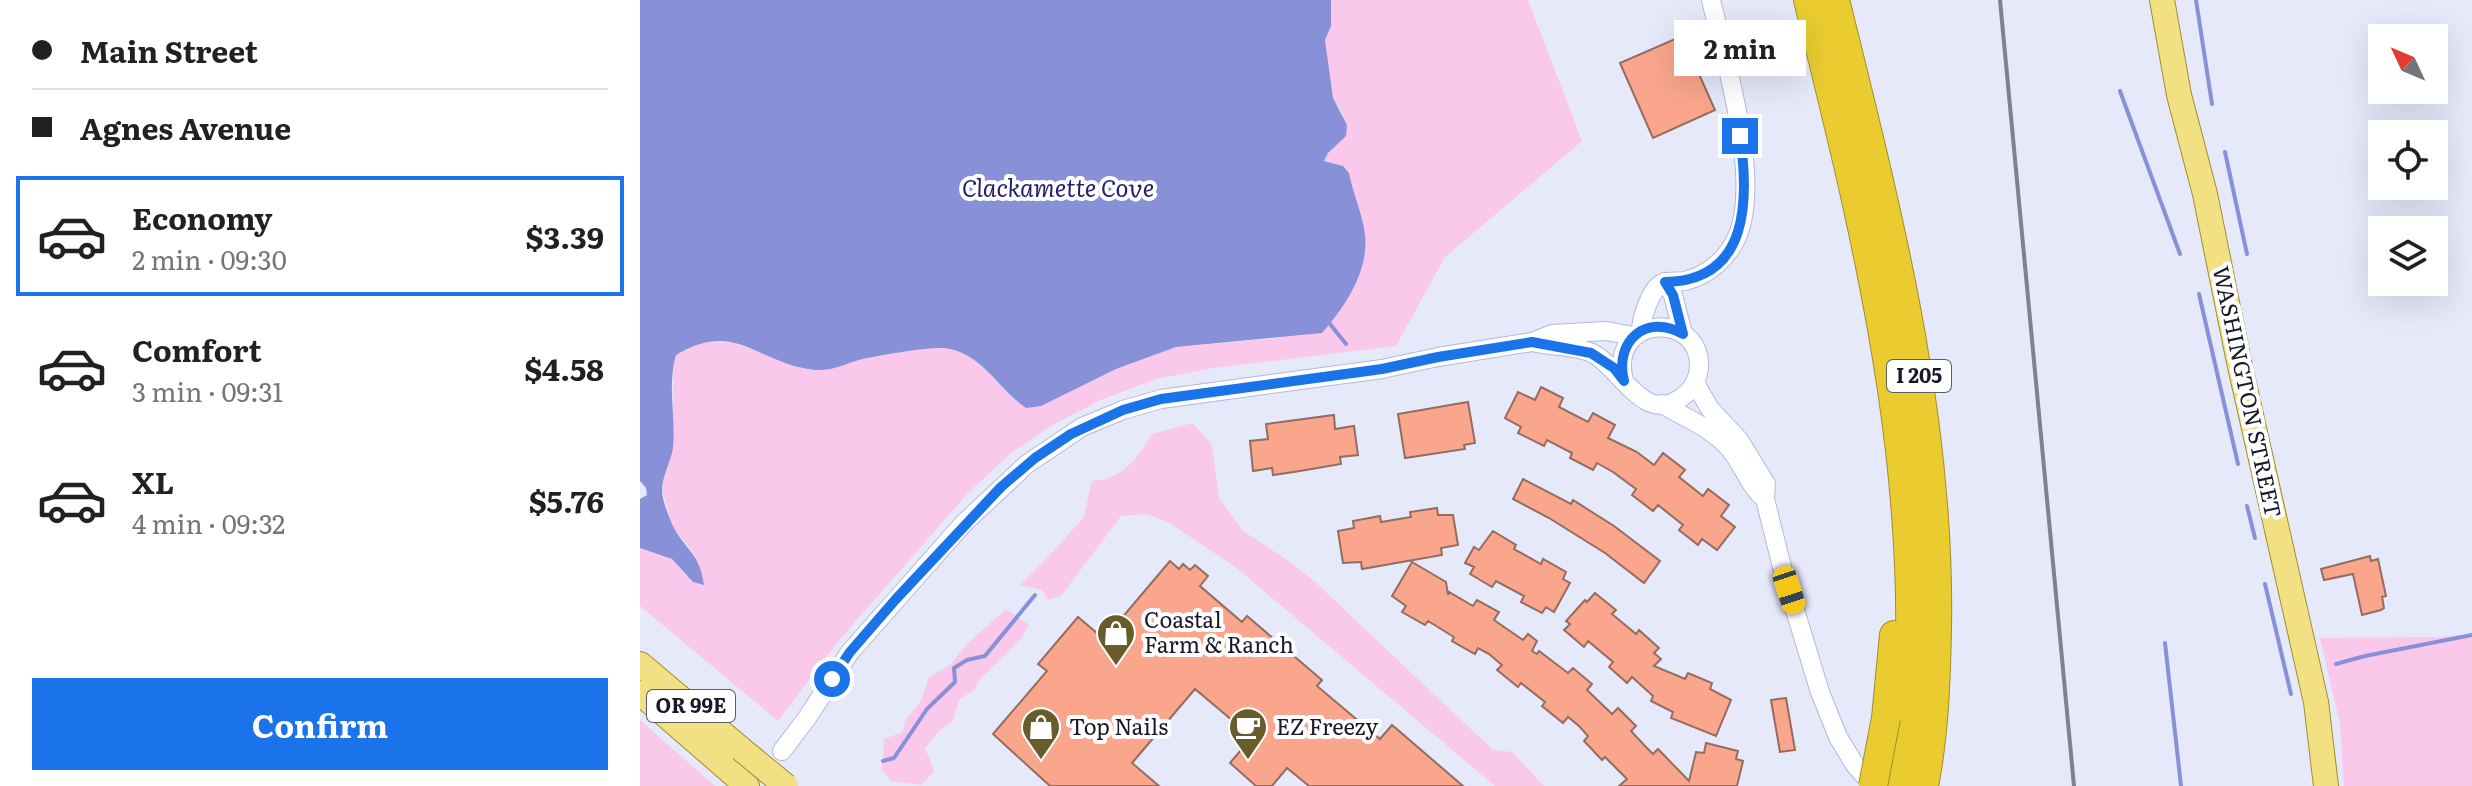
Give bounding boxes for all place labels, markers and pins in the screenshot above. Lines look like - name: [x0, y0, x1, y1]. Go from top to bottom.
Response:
- place label: Coastal Farm & Ranch: [1144, 602, 1294, 660]
- shop icon: Coastal Farm & Ranch: [1095, 612, 1137, 667]
- shop icon: Top Nails: [1020, 706, 1062, 761]
- cafe icon: EZ Freezy: [1227, 706, 1269, 761]
- place label: Top Nails: [1069, 709, 1168, 742]
- place label: EZ Freezy: [1276, 709, 1379, 742]

